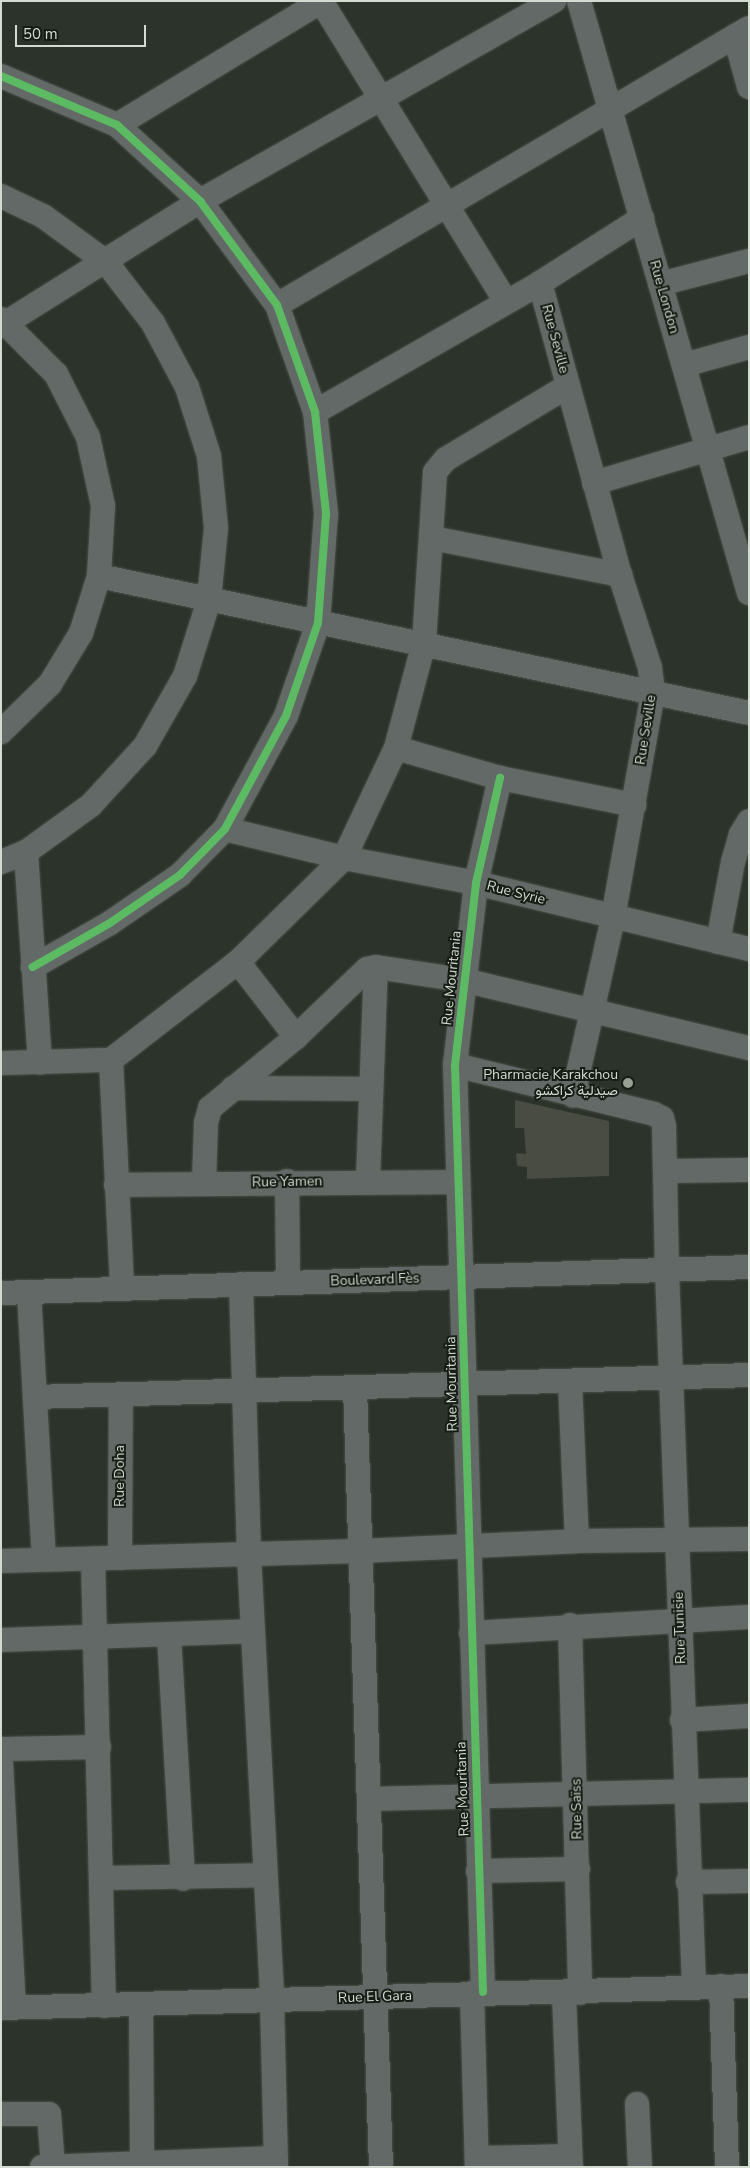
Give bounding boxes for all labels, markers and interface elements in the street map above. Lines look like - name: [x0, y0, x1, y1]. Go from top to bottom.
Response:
- scale bar: [18, 15, 149, 47]
- text: 50 m: [23, 24, 58, 44]
- street label: Rue London: [646, 258, 682, 336]
- street label: Rue Seville: [538, 303, 572, 375]
- street label: Rue Seville: [632, 694, 660, 766]
- street label: Rue Syrie: [485, 878, 547, 908]
- street label: Rue Mouritania: [439, 930, 465, 1026]
- place label: Pharmacie Karakchou صيدلية كراكشو: [483, 1067, 618, 1100]
- marker: Pharmacie Karakchou صيدلية كراكشو: [622, 1077, 634, 1089]
- street label: Rue Yamen: [252, 1173, 322, 1191]
- street label: Boulevard Fès: [330, 1270, 420, 1290]
- street label: Rue Mouritania: [443, 1336, 461, 1432]
- street label: Rue Doha: [112, 1445, 128, 1507]
- street label: Rue Tunisie: [670, 1592, 690, 1664]
- street label: Rue Mouritania: [453, 1741, 473, 1837]
- street label: Rue Saïss: [568, 1778, 586, 1840]
- street label: Rue El Gara: [338, 1987, 412, 2007]

